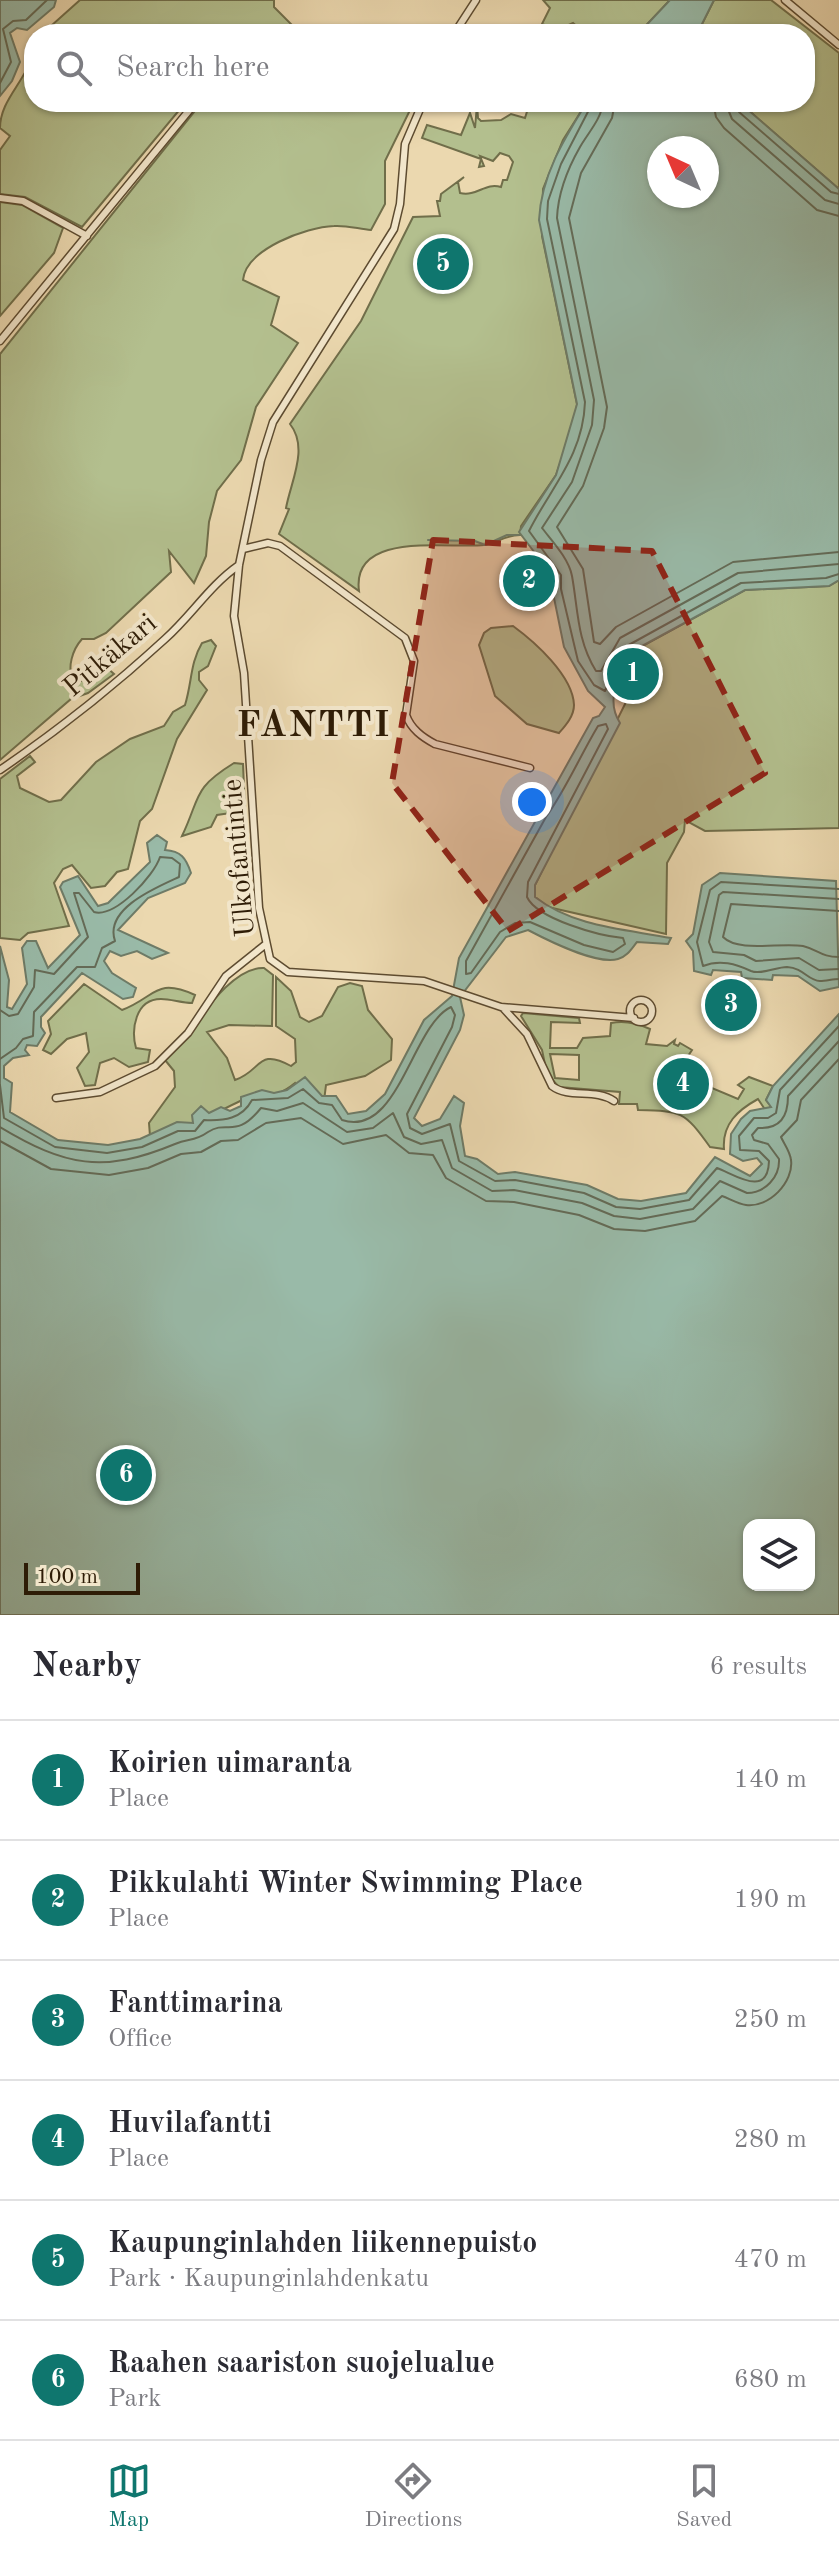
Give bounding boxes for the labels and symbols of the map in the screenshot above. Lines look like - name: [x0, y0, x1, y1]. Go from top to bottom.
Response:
- north arrow: [647, 136, 719, 208]
- pin: 5: [417, 234, 469, 294]
- pin: 2: [503, 551, 555, 611]
- street label: Pitkäkari: [59, 610, 163, 703]
- pin: 1: [607, 644, 659, 704]
- district label: FANTTI: [237, 709, 392, 745]
- street label: Ulkofantintie: [219, 777, 261, 938]
- your location: [512, 782, 552, 822]
- pin: 3: [705, 975, 757, 1035]
- pin: 4: [657, 1054, 709, 1114]
- pin: 6: [100, 1445, 152, 1505]
- scale bar: [24, 1559, 140, 1595]

